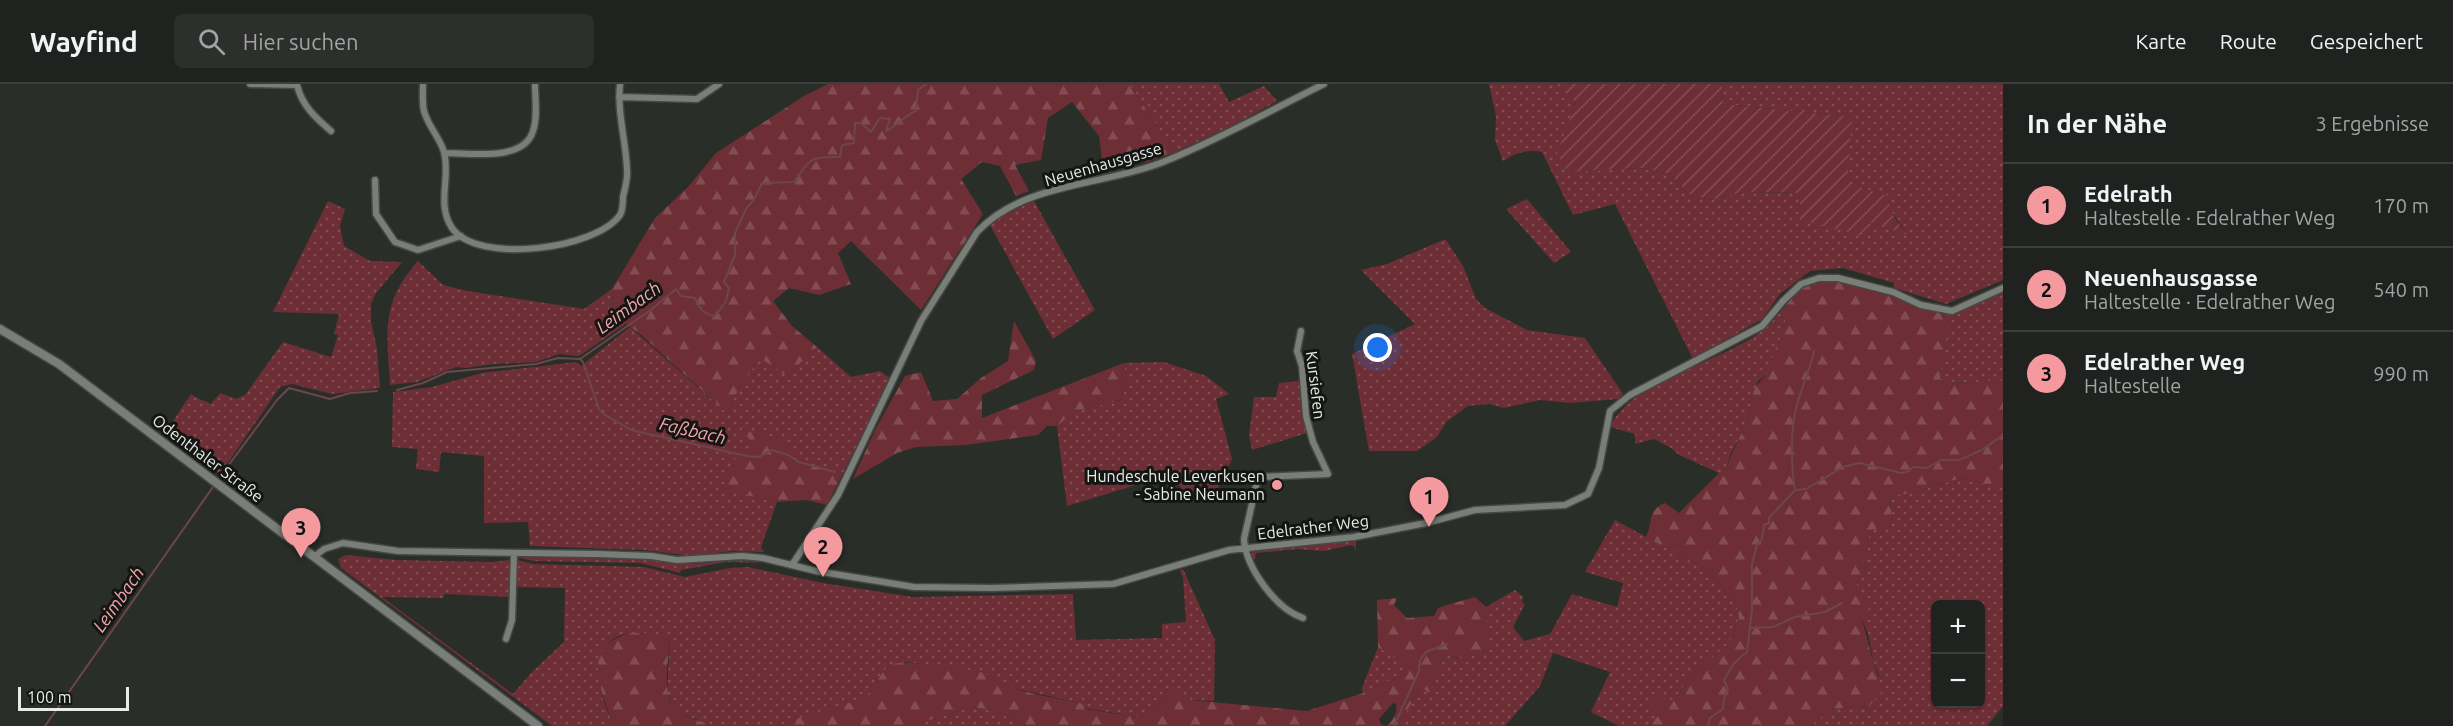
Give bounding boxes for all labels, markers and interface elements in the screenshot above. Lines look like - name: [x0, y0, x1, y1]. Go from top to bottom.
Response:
- search box: [174, 14, 594, 68]
- icon: search: [195, 25, 228, 58]
- text: Wayfind: [30, 26, 138, 57]
- text: Hier suchen: [243, 29, 359, 54]
- text: Karte: [2135, 29, 2187, 53]
- text: Route: [2220, 29, 2277, 53]
- text: Gespeichert: [2310, 29, 2423, 53]
- text: In der Nähe: [2027, 109, 2167, 138]
- text: 3 Ergebnisse: [2315, 112, 2429, 135]
- street label: Neuenhausgasse: [1042, 139, 1164, 189]
- text: Edelrath: [2084, 181, 2173, 206]
- text: 1: [2041, 194, 2052, 217]
- text: 170 m: [2373, 194, 2429, 217]
- text: Haltestelle · Edelrather Weg: [2084, 206, 2336, 229]
- text: Neuenhausgasse: [2084, 265, 2258, 290]
- water label: Leimbach: [592, 277, 664, 337]
- text: 2: [2041, 278, 2052, 301]
- text: 540 m: [2373, 278, 2429, 301]
- text: Haltestelle · Edelrather Weg: [2084, 290, 2336, 313]
- your location: [1363, 333, 1392, 362]
- text: Edelrather Weg: [2084, 349, 2245, 374]
- street label: Kursiefen: [1303, 350, 1329, 420]
- text: 3: [2041, 362, 2052, 385]
- text: 990 m: [2373, 362, 2429, 385]
- text: Haltestelle: [2084, 374, 2181, 397]
- street label: Odenthaler Straße: [149, 411, 267, 505]
- water label: Faßbach: [658, 413, 728, 448]
- place label: Hundeschule Leverkusen - Sabine Neumann: [1086, 467, 1265, 503]
- marker: Hundeschule Leverkusen - Sabine Neumann: [1270, 478, 1284, 492]
- pin: 1: [1410, 478, 1448, 527]
- pin: 3: [282, 508, 320, 558]
- street label: Edelrather Weg: [1256, 511, 1370, 543]
- pin: 2: [804, 528, 842, 577]
- water label: Leimbach: [88, 563, 148, 635]
- map controls: [1931, 600, 1985, 708]
- button: +: [1931, 600, 1985, 654]
- button: −: [1931, 654, 1985, 708]
- scale bar: [18, 684, 129, 712]
- text: 100 m: [27, 688, 72, 706]

